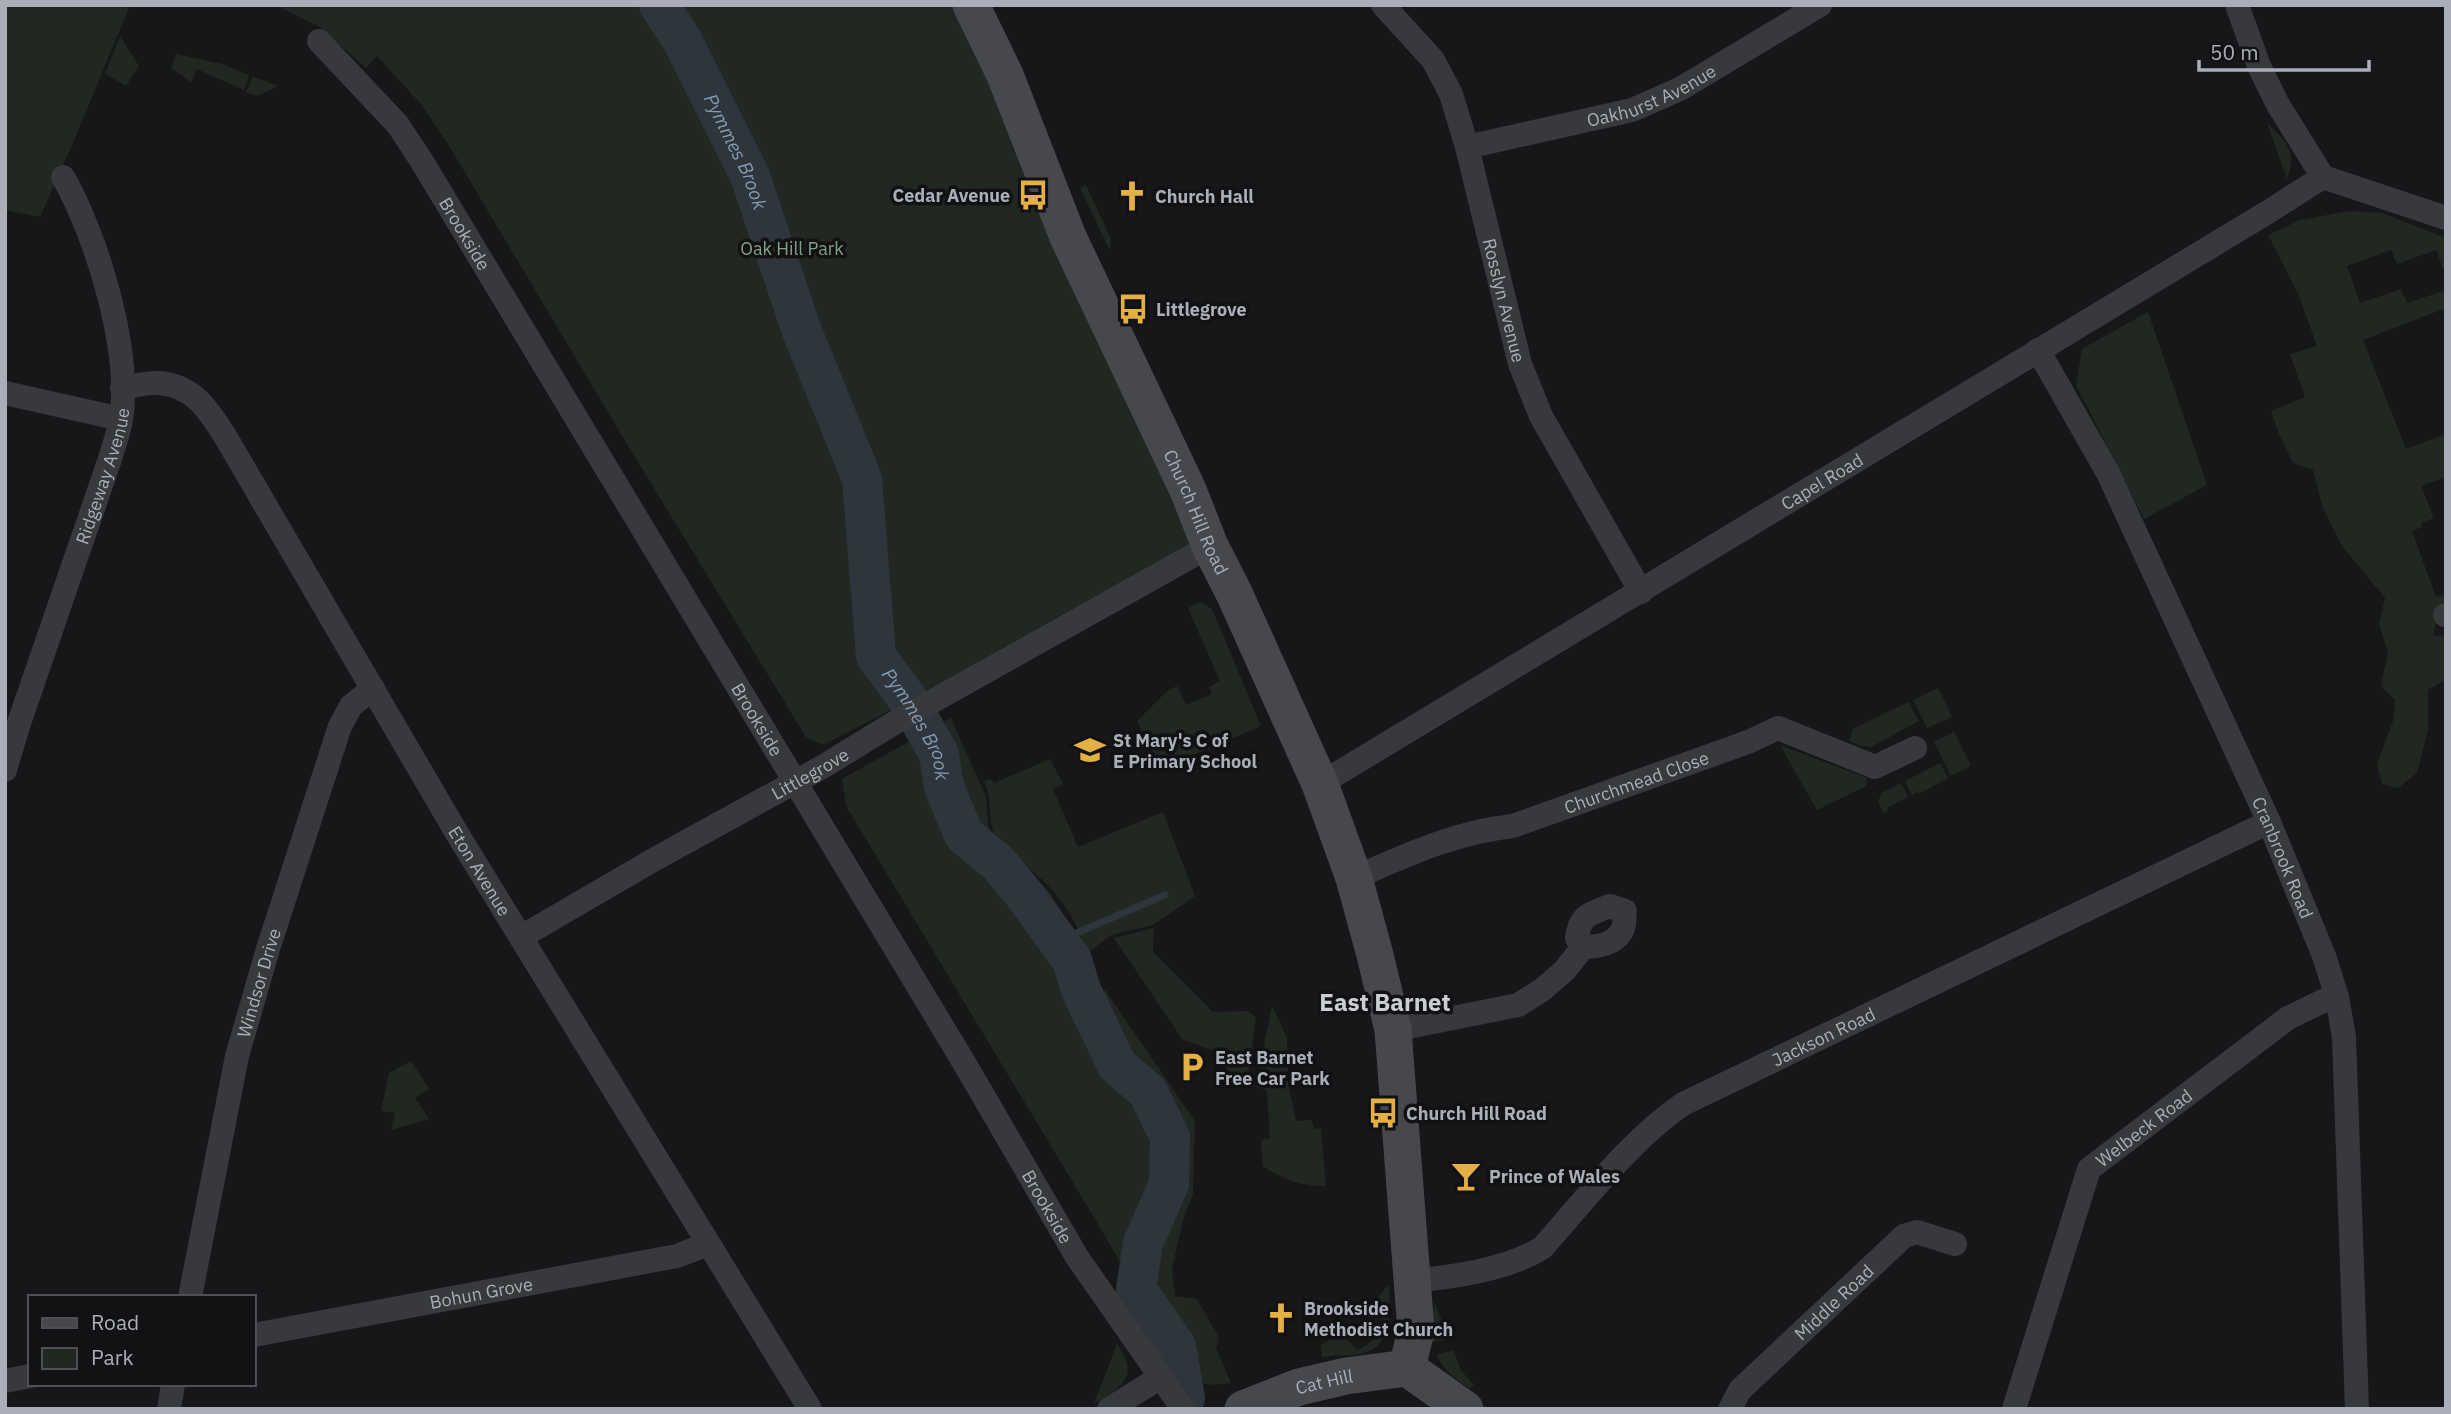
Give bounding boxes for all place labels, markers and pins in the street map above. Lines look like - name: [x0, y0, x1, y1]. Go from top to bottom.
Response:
- bus stop icon: Cedar Avenue: [1016, 178, 1050, 212]
- church icon: Church Hall: [1115, 179, 1149, 213]
- place label: Cedar Avenue: [892, 184, 1010, 207]
- place label: Church Hall: [1155, 185, 1254, 208]
- bus stop icon: Littlegrove: [1116, 292, 1150, 326]
- place label: Littlegrove: [1156, 298, 1247, 321]
- place label: St Mary's C of E Primary School: [1113, 729, 1257, 773]
- school or university icon: St Mary's C of E Primary School: [1073, 733, 1107, 767]
- place label: East Barnet Free Car Park: [1215, 1046, 1330, 1090]
- parking icon: East Barnet Free Car Park: [1175, 1050, 1209, 1084]
- bus stop icon: Church Hill Road: [1366, 1096, 1400, 1130]
- place label: Church Hill Road: [1406, 1102, 1547, 1125]
- bar icon: Prince of Wales: [1449, 1159, 1483, 1193]
- place label: Prince of Wales: [1489, 1165, 1620, 1188]
- place label: Brookside Methodist Church: [1304, 1297, 1453, 1341]
- church icon: Brookside Methodist Church: [1264, 1301, 1298, 1335]

